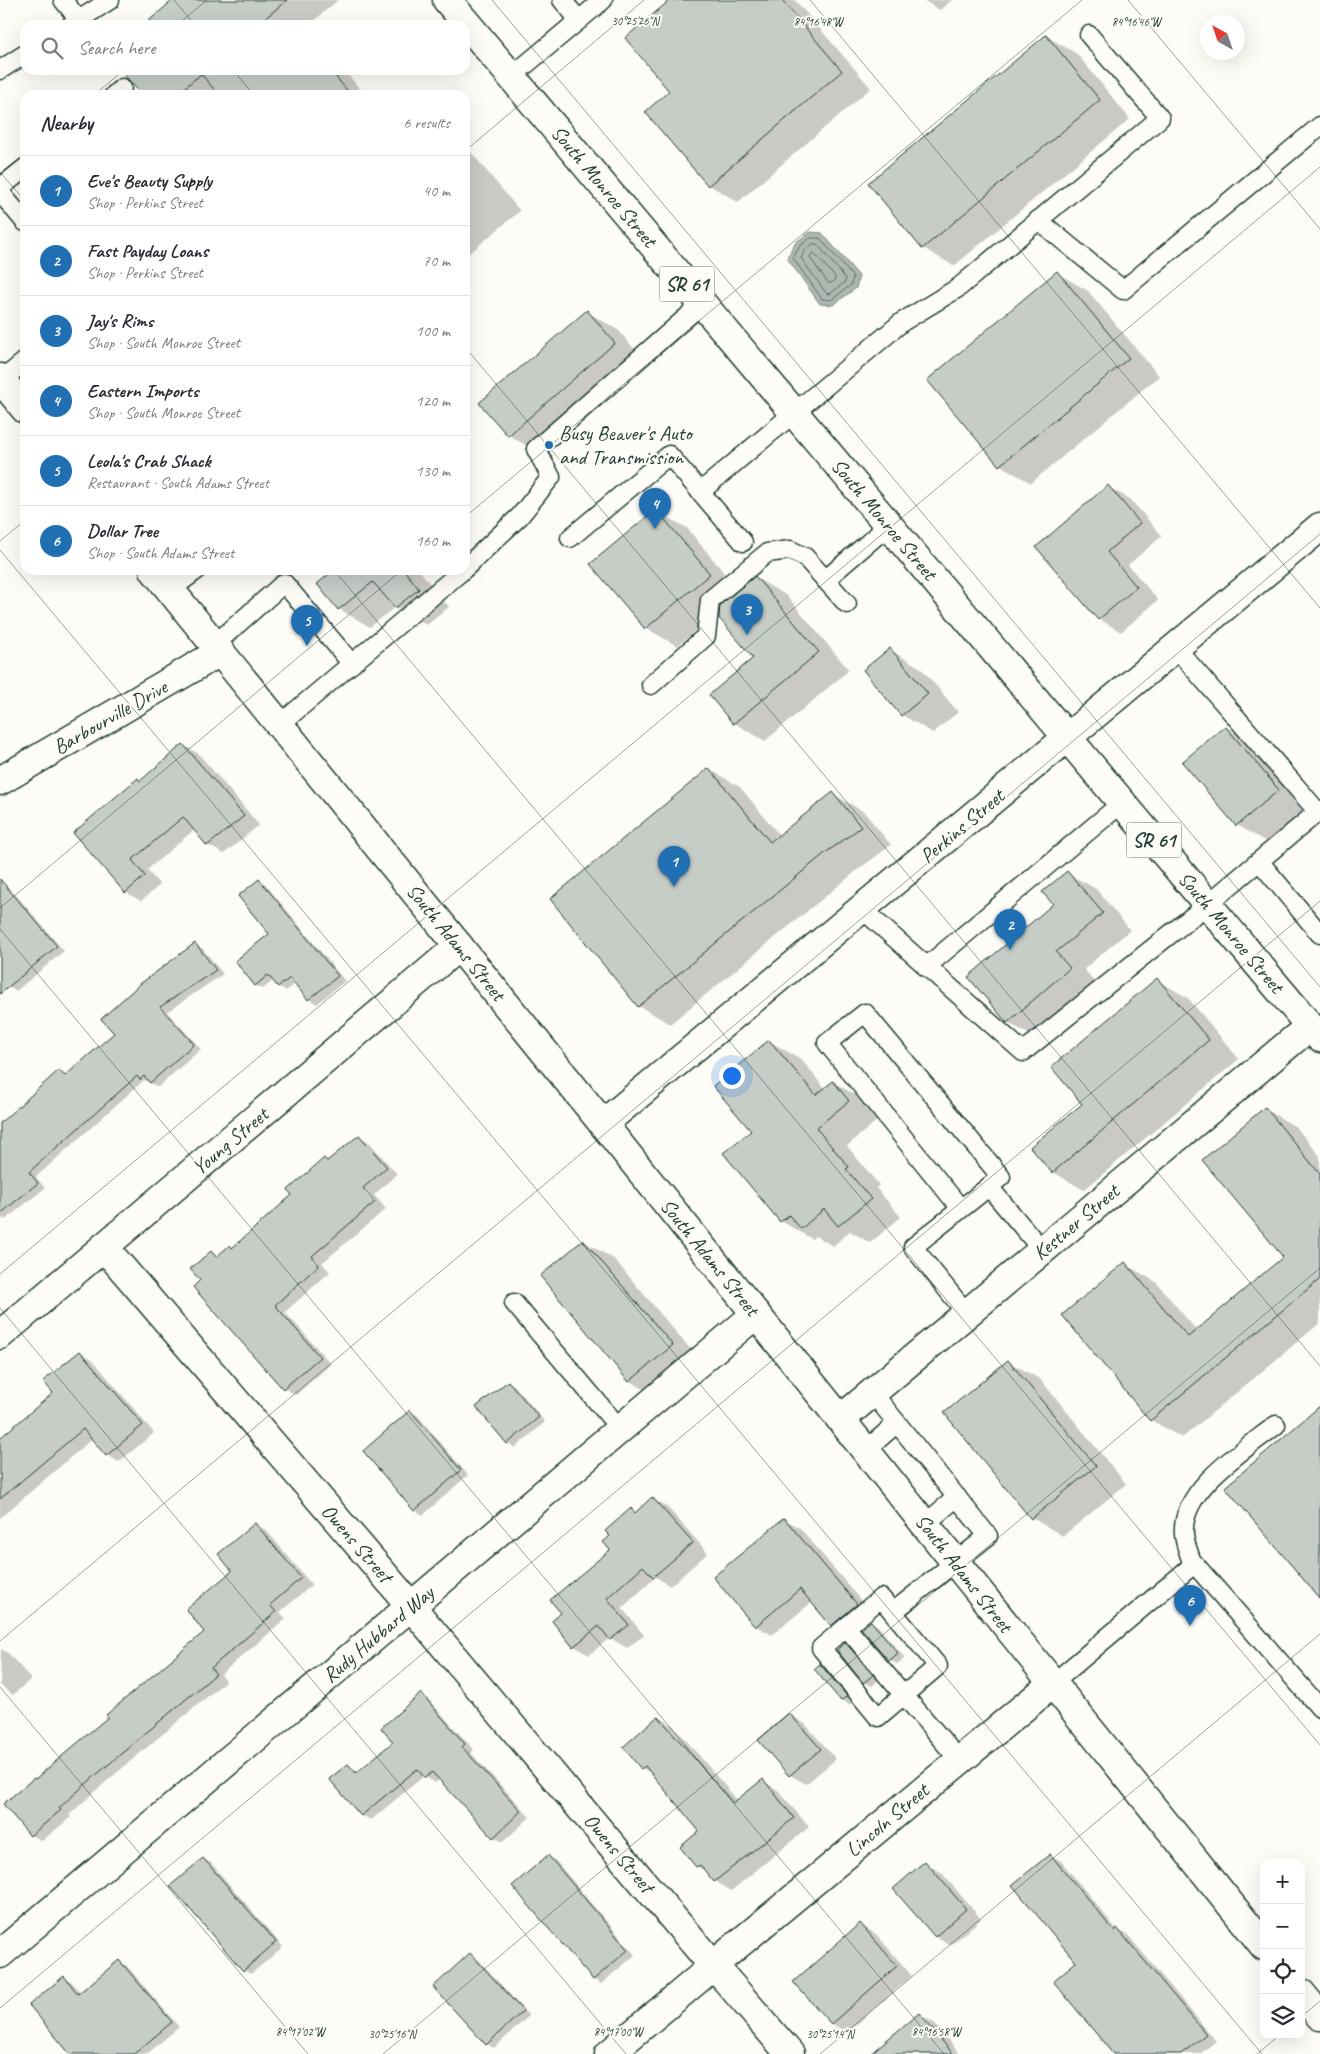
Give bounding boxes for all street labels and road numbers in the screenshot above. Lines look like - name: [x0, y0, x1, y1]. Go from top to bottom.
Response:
- street label: South Monroe Street: [546, 120, 664, 254]
- road number: SR 61: [660, 266, 714, 302]
- street label: South Monroe Street: [826, 453, 944, 587]
- street label: Barbourville Drive: [48, 673, 173, 760]
- street label: Perkins Street: [914, 782, 1011, 869]
- road number: SR 61: [1126, 822, 1182, 858]
- street label: South Monroe Street: [1173, 866, 1291, 1000]
- street label: South Adams Street: [401, 878, 513, 1008]
- street label: Young Street: [186, 1100, 275, 1180]
- street label: Kestner Street: [1028, 1177, 1126, 1266]
- street label: South Adams Street: [655, 1193, 767, 1323]
- street label: Owens Street: [316, 1498, 400, 1590]
- street label: South Adams Street: [910, 1508, 1020, 1639]
- street label: Rudy Hubbard Way: [317, 1579, 440, 1688]
- street label: Lincoln Street: [840, 1776, 936, 1862]
- street label: Owens Street: [578, 1808, 662, 1900]

